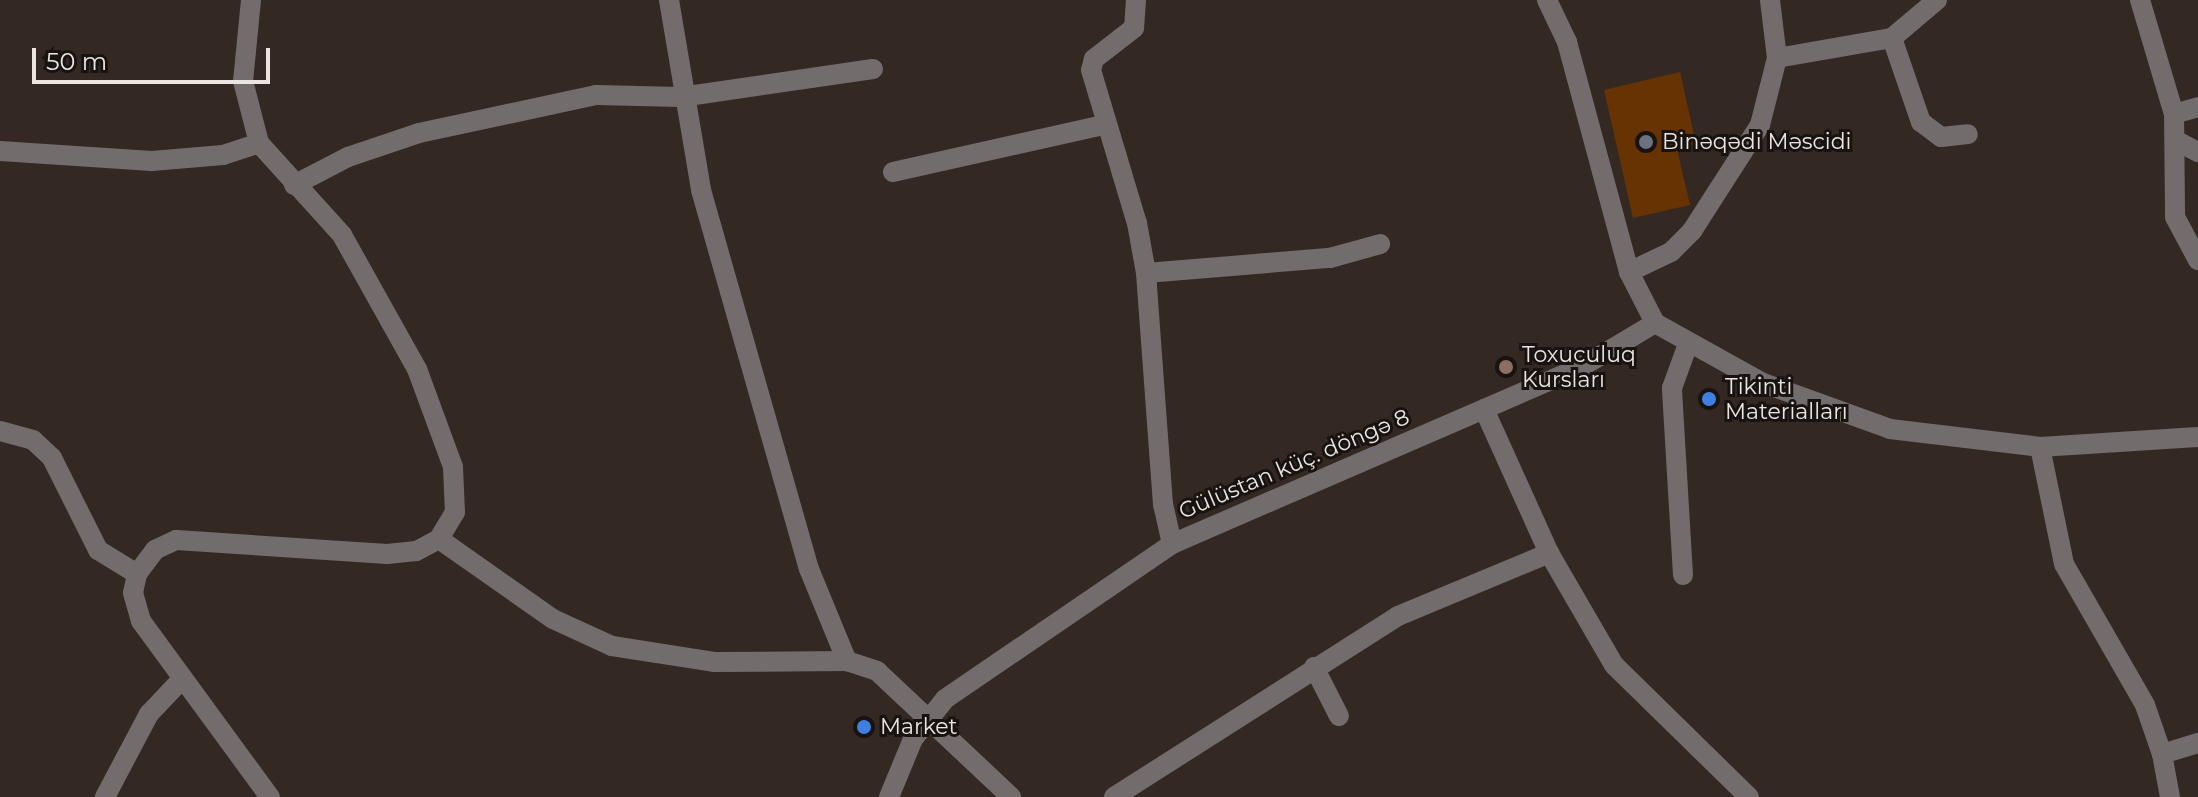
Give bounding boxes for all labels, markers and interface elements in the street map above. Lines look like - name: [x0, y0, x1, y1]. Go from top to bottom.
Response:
- scale bar: [36, 32, 274, 82]
- text: 50 m: [46, 47, 107, 76]
- place label: Binəqədi Məscidi: [1662, 129, 1851, 155]
- marker: Binəqədi Məscidi: [1637, 133, 1655, 151]
- place label: Toxuculuq Kursları: [1522, 341, 1636, 392]
- marker: Toxuculuq Kursları: [1497, 358, 1515, 376]
- place label: Tikinti Materialları: [1725, 373, 1848, 424]
- marker: Tikinti Materialları: [1700, 390, 1718, 408]
- street label: Gülüstan küç. döngə 8: [1175, 403, 1413, 525]
- place label: Market: [880, 714, 958, 740]
- marker: Market: [855, 718, 873, 736]

